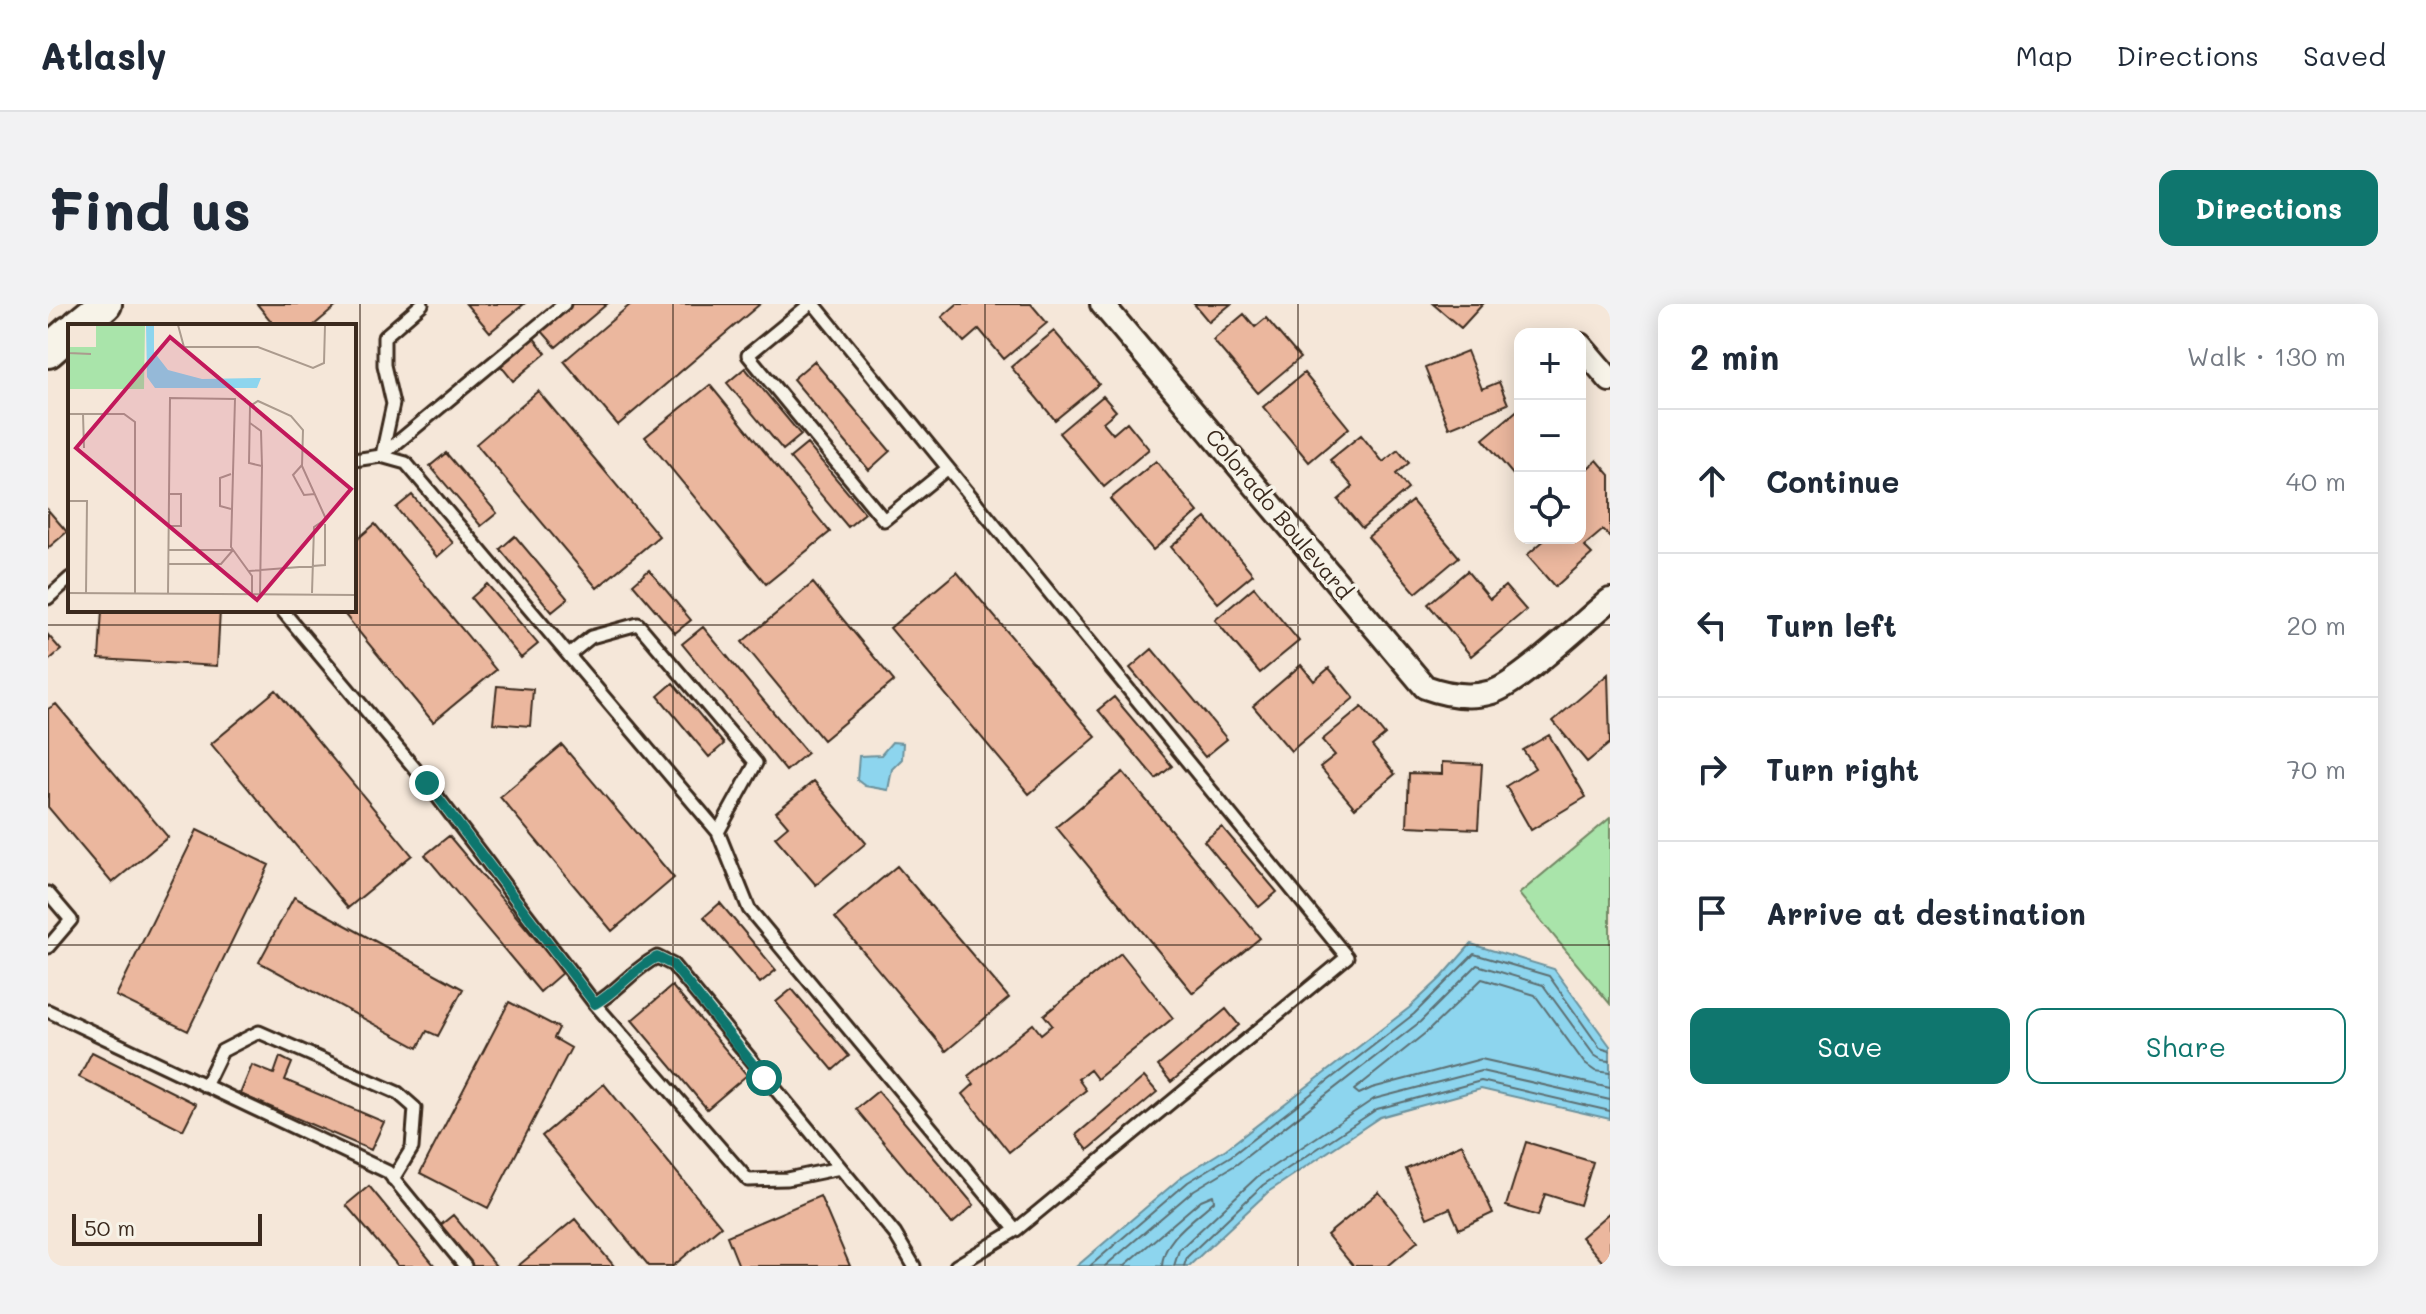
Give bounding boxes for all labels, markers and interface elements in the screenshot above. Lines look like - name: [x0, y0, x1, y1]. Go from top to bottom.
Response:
- text: Atlasly: [40, 30, 167, 80]
- text: Map: [2016, 37, 2073, 73]
- text: Directions: [2117, 37, 2259, 73]
- text: Saved: [2303, 37, 2386, 73]
- button: Directions: [2159, 170, 2378, 246]
- text: Find us: [48, 172, 251, 245]
- inset map: [68, 324, 356, 612]
- map controls: [1514, 328, 1586, 544]
- button: +: [1514, 328, 1586, 400]
- text: 2 min: [1690, 334, 1779, 379]
- text: Walk · 130 m: [2187, 339, 2346, 373]
- button: −: [1514, 400, 1586, 472]
- street label: Colorado Boulevard: [1199, 422, 1359, 605]
- icon: ahead: [1690, 459, 1734, 503]
- text: Continue: [1766, 461, 1899, 501]
- text: 40 m: [2286, 464, 2346, 498]
- button: locate: [1514, 472, 1586, 544]
- icon: left: [1690, 603, 1734, 647]
- text: Turn left: [1766, 605, 1897, 645]
- text: 20 m: [2286, 608, 2346, 642]
- icon: right: [1690, 747, 1734, 791]
- text: Turn right: [1766, 749, 1919, 789]
- text: 70 m: [2286, 752, 2346, 786]
- route end: [409, 765, 445, 801]
- icon: arrive: [1690, 891, 1734, 935]
- text: Arrive at destination: [1766, 893, 2086, 933]
- button: Save: [1690, 1008, 2010, 1084]
- button: Share: [2026, 1008, 2346, 1084]
- route start: [746, 1060, 782, 1096]
- scale bar: [72, 1210, 262, 1246]
- text: 50 m: [84, 1213, 135, 1242]

